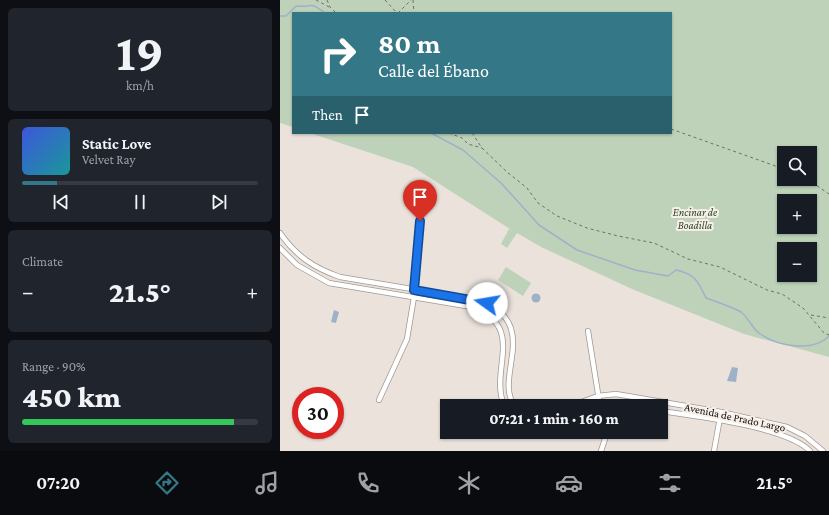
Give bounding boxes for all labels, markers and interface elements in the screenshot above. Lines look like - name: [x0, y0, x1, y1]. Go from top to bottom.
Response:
- text: 19: [116, 23, 164, 81]
- icon: right: [312, 28, 364, 80]
- text: 80 m: [378, 28, 440, 59]
- text: Calle del Ébano: [378, 61, 489, 81]
- text: km/h: [126, 78, 154, 93]
- icon: arrive: [351, 104, 373, 126]
- text: Then: [312, 107, 343, 123]
- text: Static Love: [82, 136, 151, 152]
- map controls: [777, 146, 817, 282]
- button: search: [777, 146, 817, 186]
- text: Velvet Ray: [82, 152, 135, 167]
- pin: [403, 180, 437, 221]
- icon: arrive: [409, 186, 431, 208]
- icon: previous: [50, 191, 72, 213]
- icon: pause: [129, 191, 151, 213]
- icon: next: [208, 191, 230, 213]
- button: +: [777, 194, 817, 234]
- park label: Encinar de Boadilla: [673, 206, 718, 231]
- button: −: [777, 242, 817, 282]
- text: Climate: [22, 254, 63, 269]
- text: 21.5°: [109, 275, 171, 308]
- text: −: [22, 279, 34, 304]
- text: +: [246, 279, 258, 304]
- position arrow: [466, 282, 508, 324]
- text: Range · 90%: [22, 359, 86, 374]
- text: 450 km: [22, 380, 121, 413]
- speed limit sign: 30: [292, 387, 344, 439]
- street label: Avenida de Prado Largo: [683, 400, 787, 435]
- text: 07:21 · 1 min · 160 m: [489, 411, 619, 427]
- icon: directions: [153, 469, 181, 497]
- icon: music: [253, 469, 281, 497]
- icon: phone: [354, 469, 382, 497]
- icon: climate: [455, 469, 483, 497]
- icon: car: [555, 469, 583, 497]
- icon: filters: [656, 469, 684, 497]
- text: 07:20: [36, 473, 80, 493]
- text: 21.5°: [756, 473, 793, 493]

